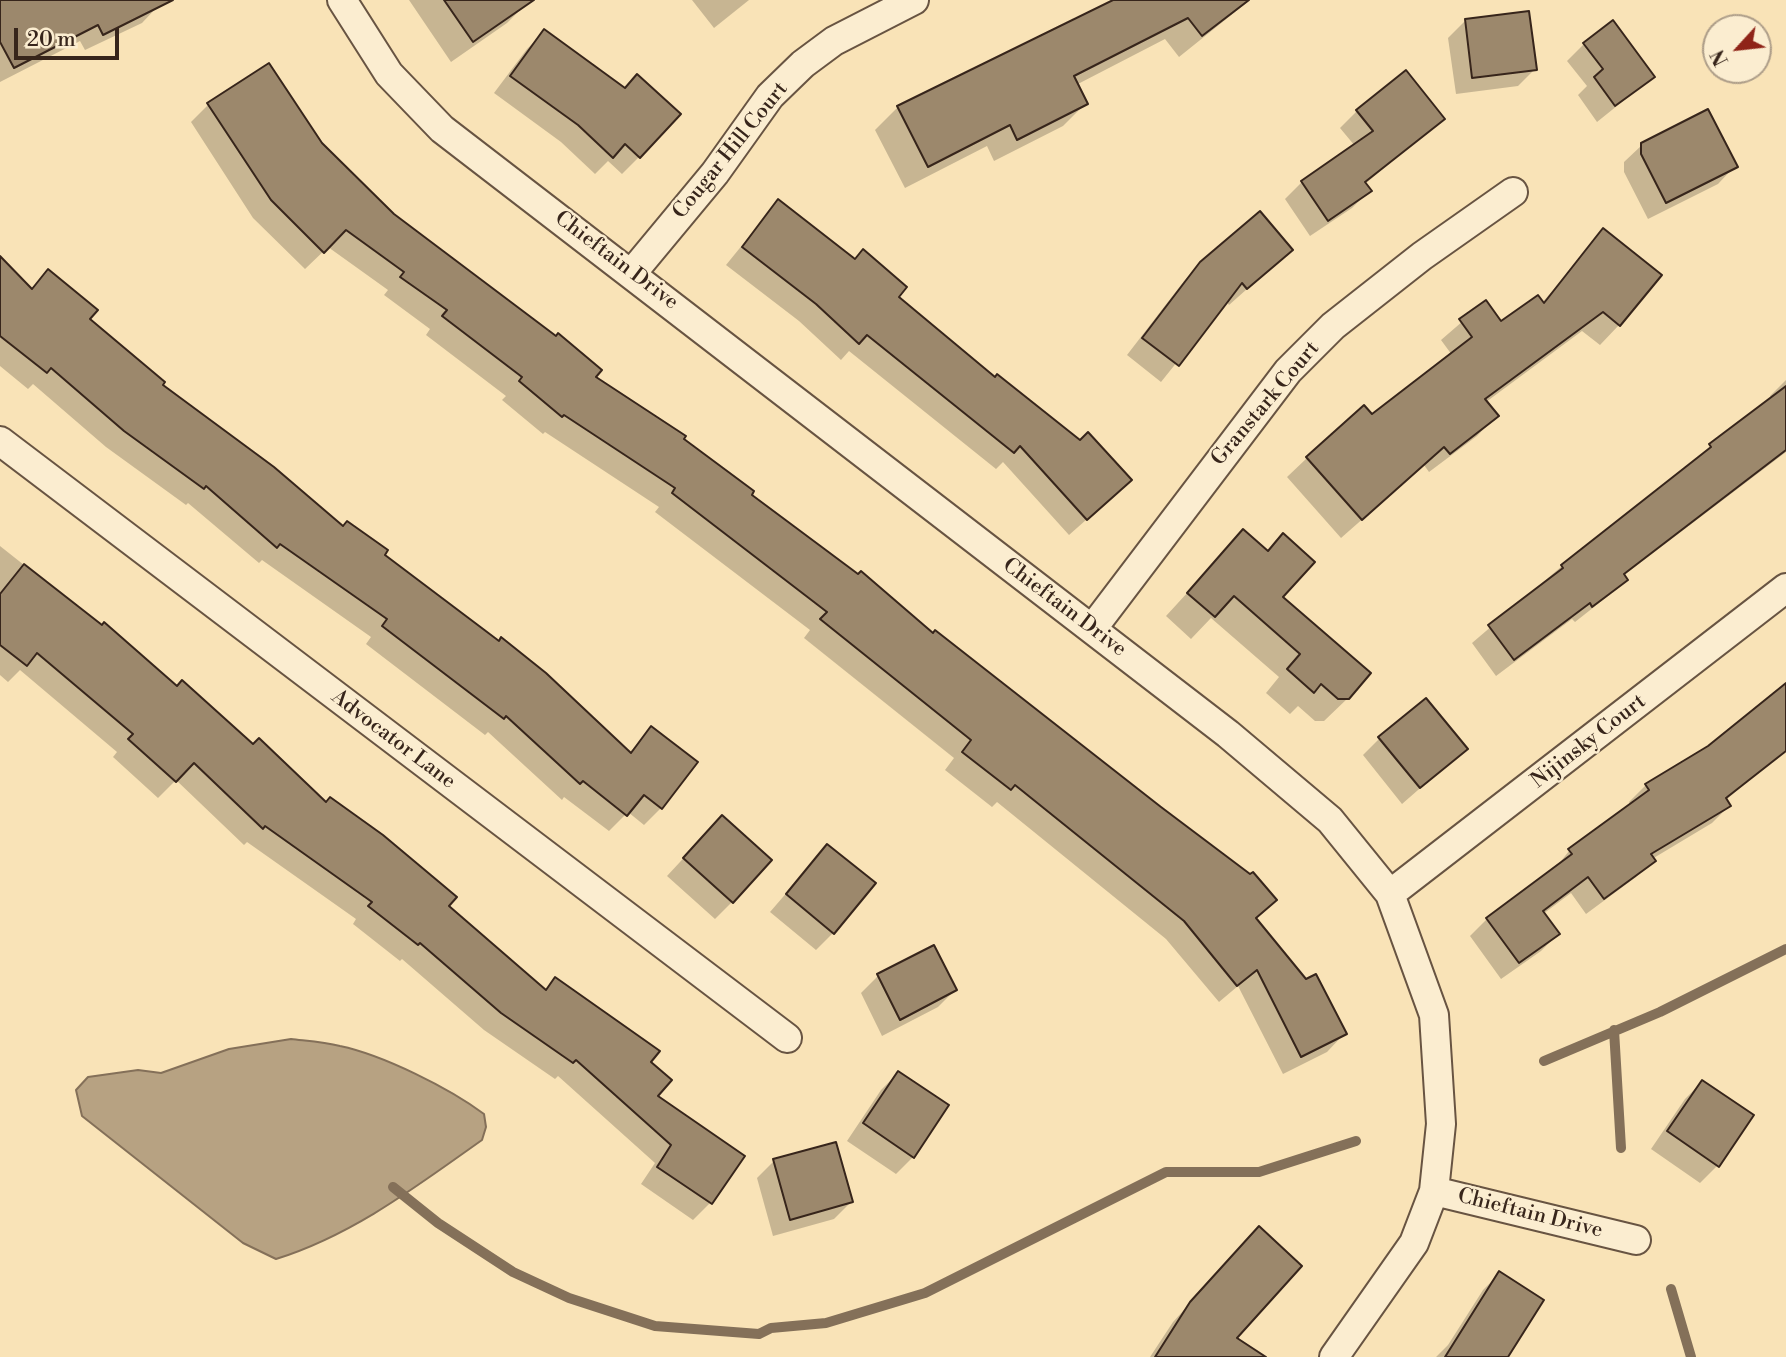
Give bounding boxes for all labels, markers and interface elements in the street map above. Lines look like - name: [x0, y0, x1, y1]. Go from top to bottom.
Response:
- scale bar: [18, 14, 122, 58]
- north arrow: [1702, 14, 1772, 84]
- text: 20 m: [27, 27, 76, 53]
- text: N: [1706, 45, 1734, 70]
- street label: Cougar Hill Court: [668, 77, 794, 225]
- street label: Chieftain Drive: [549, 206, 683, 316]
- street label: Granstark Court: [1207, 337, 1325, 471]
- street label: Chieftain Drive: [997, 553, 1131, 663]
- street label: Advocator Lane: [326, 685, 460, 795]
- street label: Nijinsky Court: [1527, 690, 1651, 794]
- street label: Chieftain Drive: [1455, 1184, 1605, 1244]

